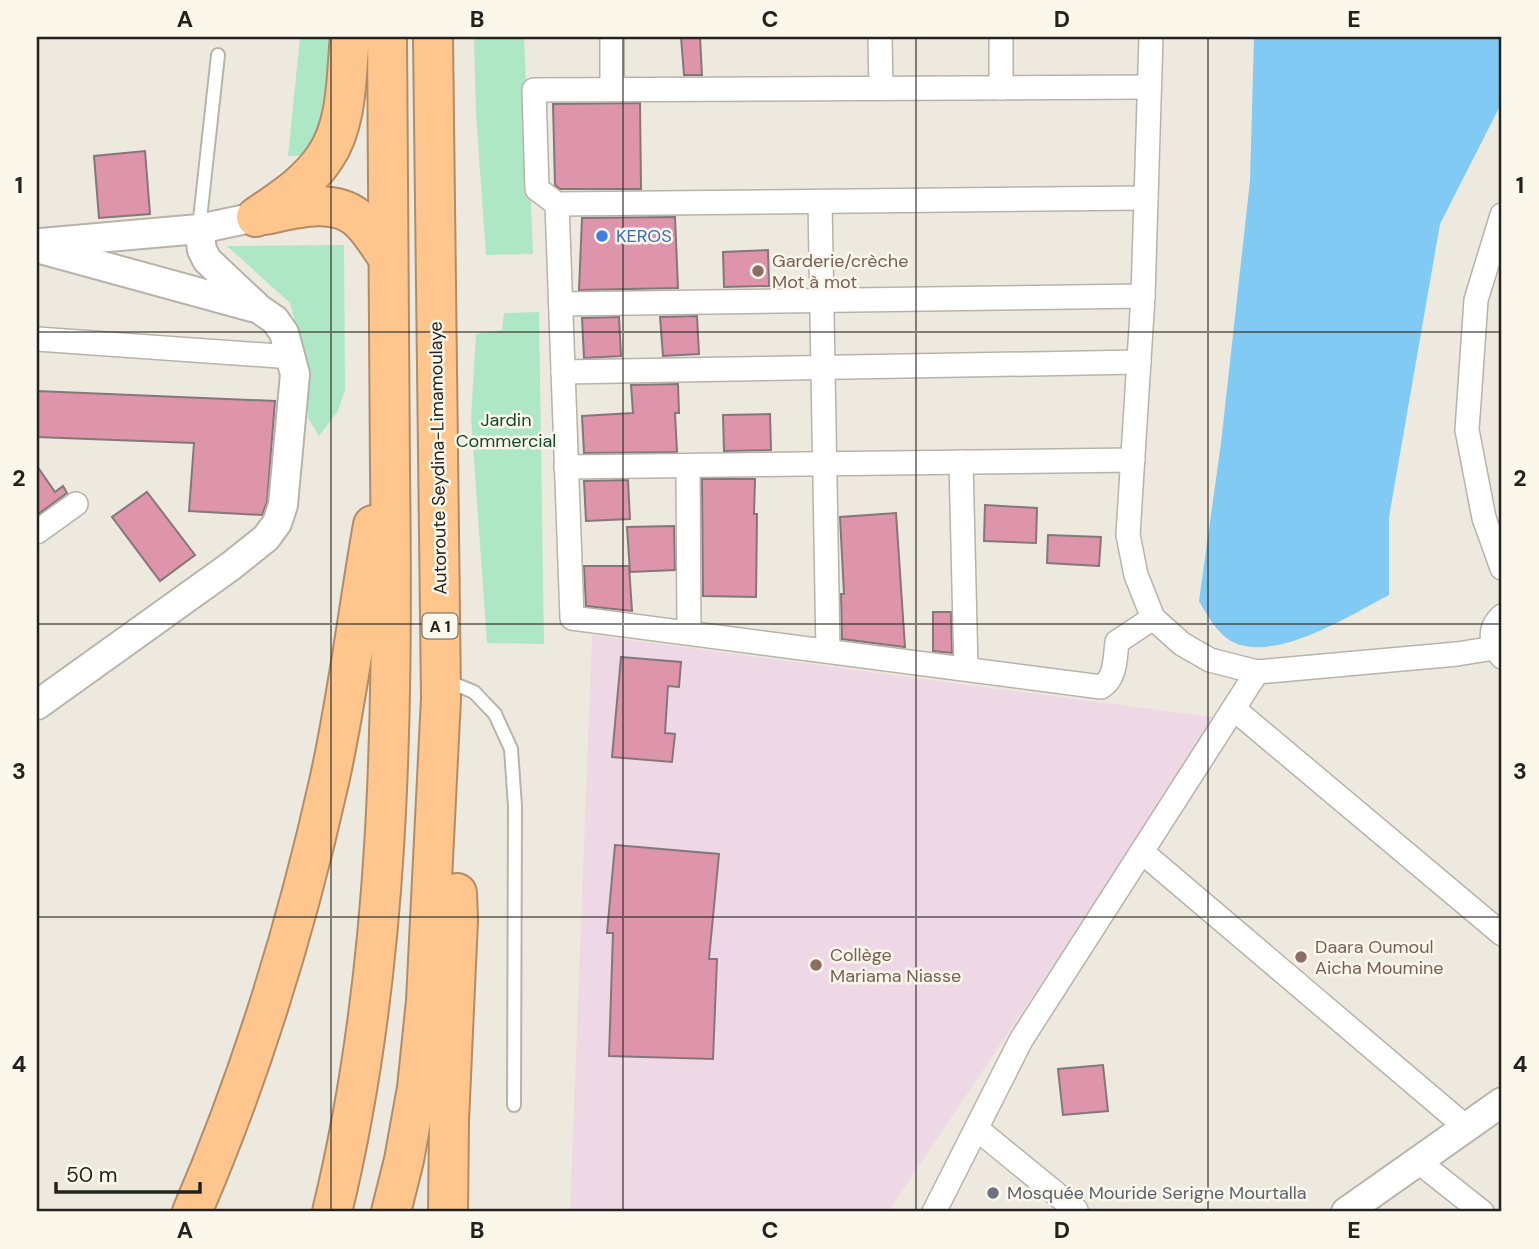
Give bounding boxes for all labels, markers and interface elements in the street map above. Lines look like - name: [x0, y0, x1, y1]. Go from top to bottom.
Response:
- text: A: [177, 4, 193, 34]
- text: B: [470, 4, 484, 34]
- text: C: [762, 4, 778, 34]
- text: D: [1054, 4, 1070, 34]
- text: E: [1347, 4, 1361, 34]
- text: 1: [15, 170, 23, 200]
- text: 1: [1516, 170, 1524, 200]
- place label: KEROS: [616, 224, 672, 248]
- marker: KEROS: [594, 228, 610, 244]
- place label: Garderie/crèche Mot à mot: [772, 249, 908, 294]
- marker: Garderie/crèche Mot à mot: [750, 263, 766, 279]
- street label: Autoroute Seydina-Limamoulaye: [424, 321, 452, 595]
- park label: Jardin Commercial: [456, 408, 556, 453]
- text: 2: [12, 463, 26, 493]
- text: 2: [1513, 463, 1527, 493]
- road number: A 1: [422, 614, 458, 638]
- text: 3: [12, 756, 26, 786]
- text: 3: [1513, 756, 1527, 786]
- place label: Daara Oumoul Aicha Moumine: [1315, 935, 1444, 980]
- place label: Collège Mariama Niasse: [830, 943, 961, 988]
- marker: Daara Oumoul Aicha Moumine: [1293, 949, 1309, 965]
- marker: Collège Mariama Niasse: [808, 957, 824, 973]
- text: 4: [12, 1049, 27, 1079]
- text: 4: [1513, 1049, 1528, 1079]
- scale bar: [56, 1151, 200, 1195]
- text: 50 m: [66, 1161, 117, 1189]
- place label: Mosquée Mouride Serigne Mourtalla: [1007, 1181, 1307, 1205]
- marker: Mosquée Mouride Serigne Mourtalla: [985, 1185, 1001, 1201]
- text: A: [177, 1215, 193, 1245]
- text: B: [470, 1215, 484, 1245]
- text: C: [762, 1215, 778, 1245]
- text: D: [1054, 1215, 1070, 1245]
- text: E: [1347, 1215, 1361, 1245]

